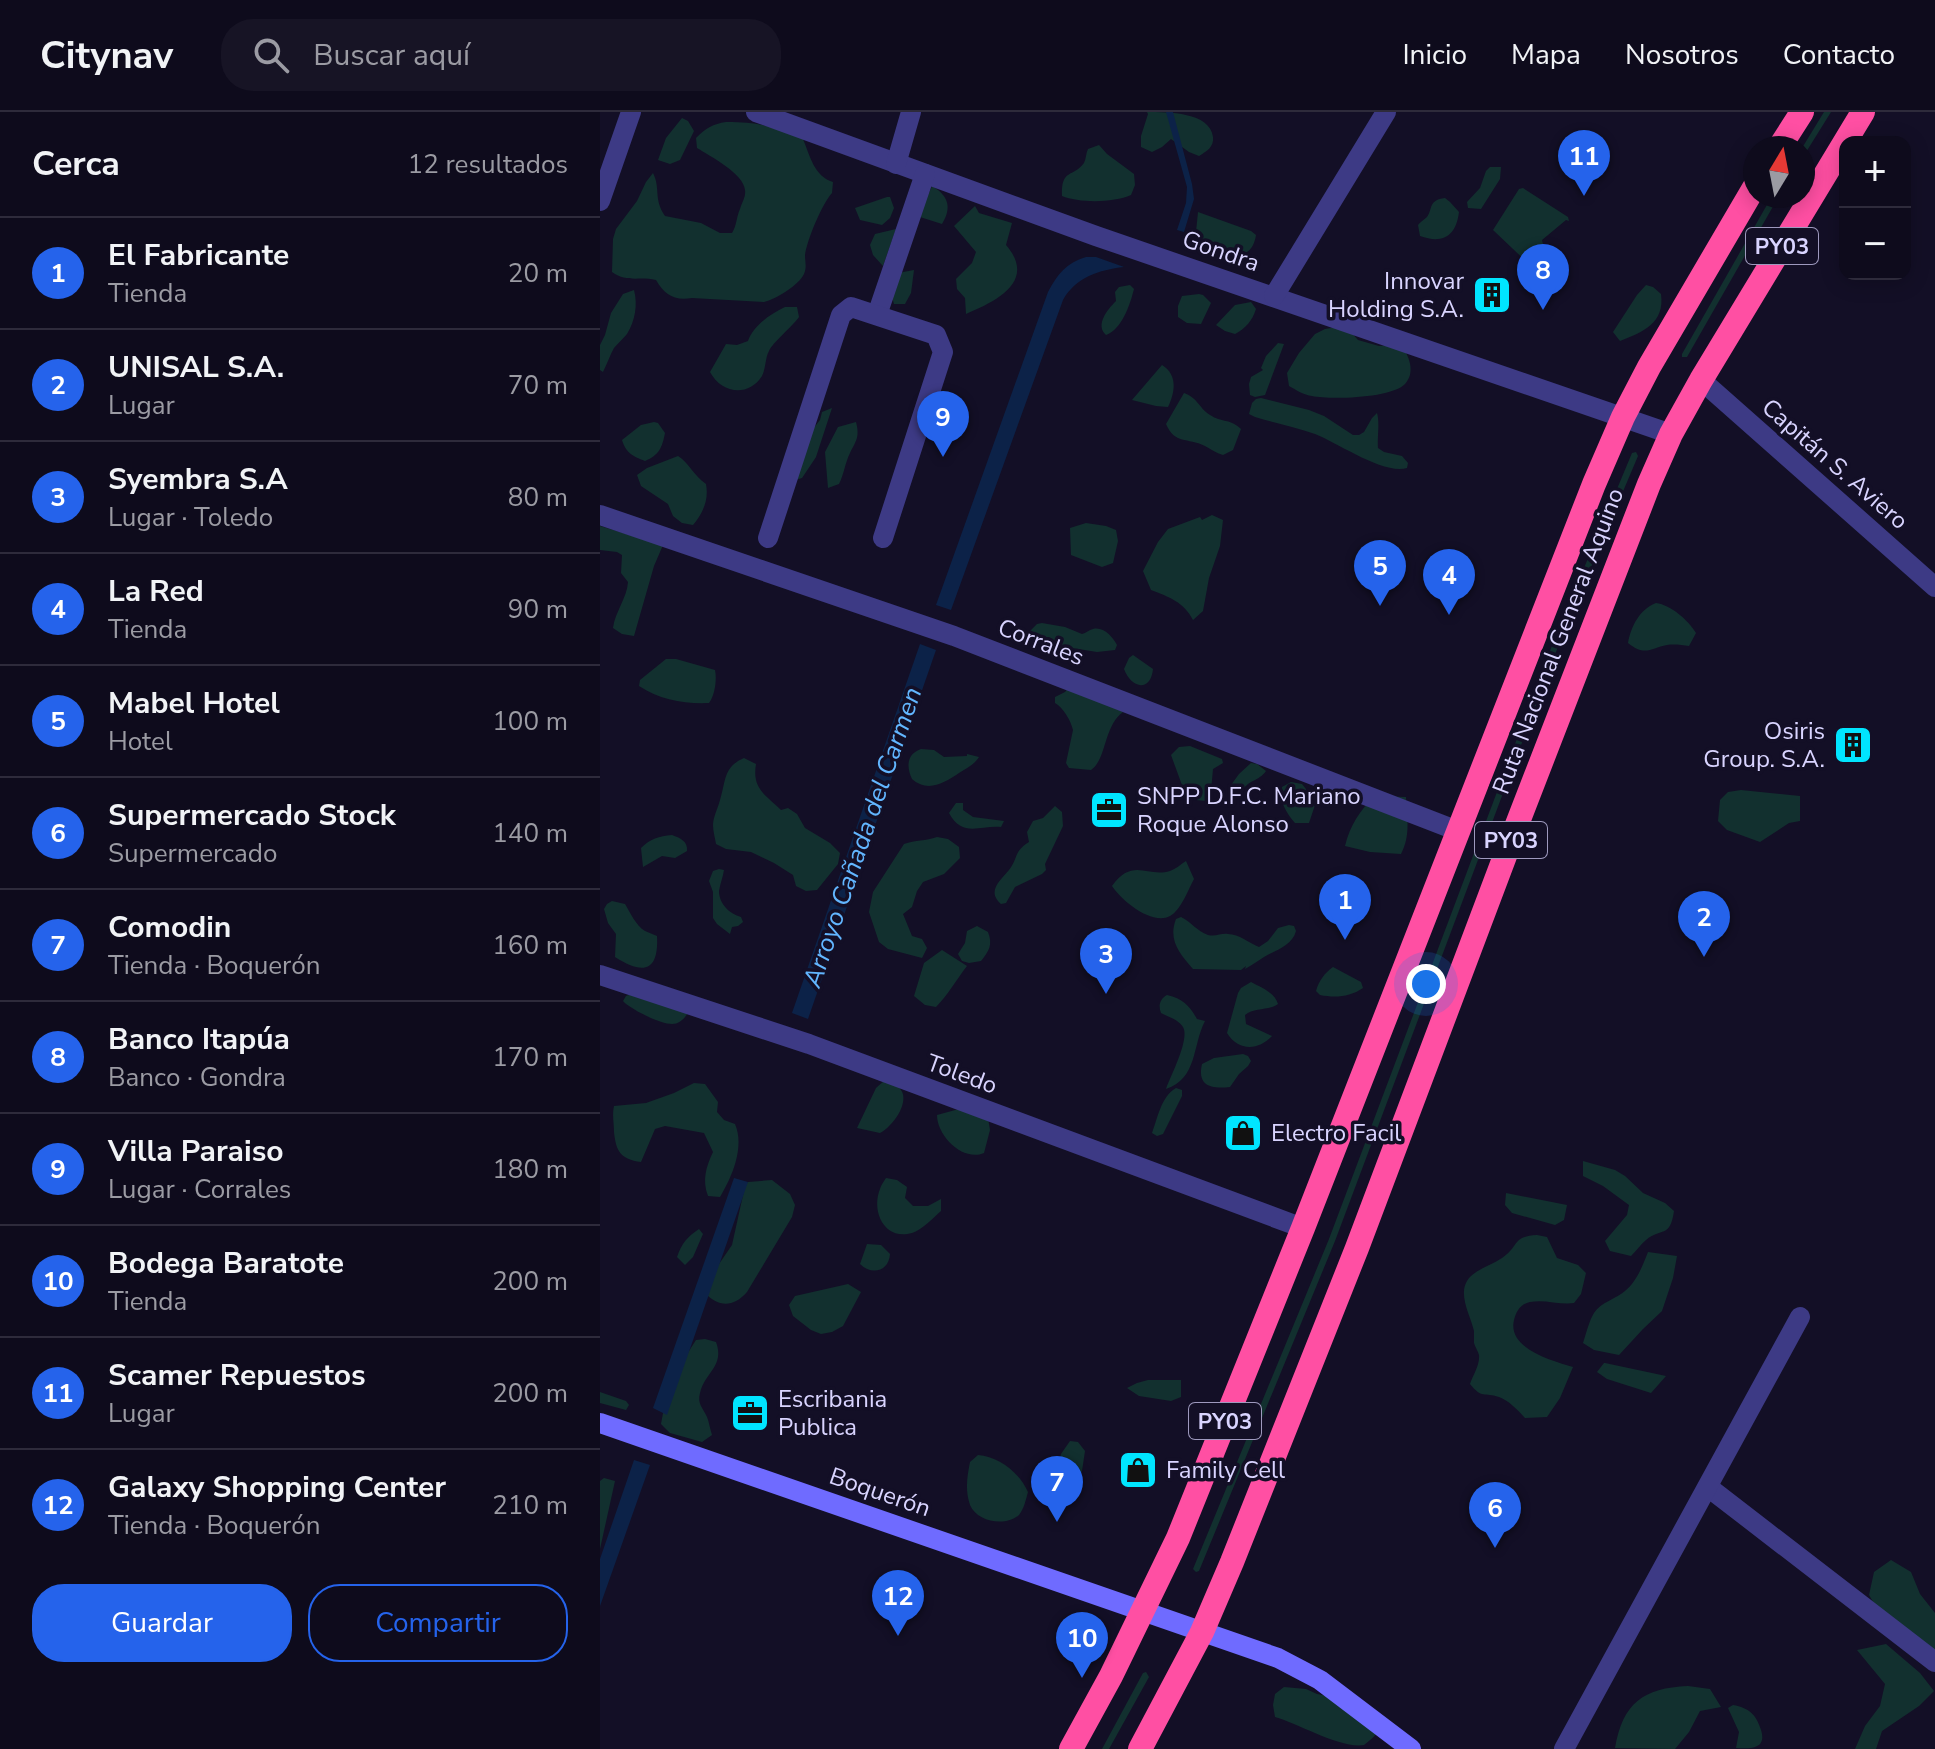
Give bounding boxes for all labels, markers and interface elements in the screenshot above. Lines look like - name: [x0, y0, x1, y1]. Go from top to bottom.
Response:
- search box: [221, 19, 781, 91]
- text: Citynav: [40, 30, 173, 81]
- icon: search: [249, 33, 293, 77]
- text: Buscar aquí: [313, 35, 470, 76]
- text: Inicio: [1402, 36, 1467, 74]
- text: Mapa: [1511, 36, 1581, 74]
- text: Nosotros: [1625, 36, 1739, 74]
- text: Contacto: [1783, 36, 1895, 74]
- pin: 11: [1558, 130, 1610, 196]
- north arrow: [1743, 136, 1815, 208]
- map controls: [1839, 136, 1911, 280]
- button: +: [1839, 136, 1911, 208]
- text: Cerca: [32, 141, 120, 187]
- text: 12 resultados: [408, 147, 568, 182]
- button: −: [1839, 208, 1911, 280]
- street label: Gondra: [1178, 223, 1264, 279]
- road number: PY03: [1746, 228, 1818, 264]
- text: El Fabricante: [108, 235, 289, 276]
- pin: 8: [1517, 244, 1569, 310]
- text: 1: [50, 256, 66, 291]
- text: 20 m: [508, 256, 568, 291]
- place label: Innovar Holding S.A.: [1328, 265, 1464, 325]
- building icon: Innovar Holding S.A.: [1471, 274, 1513, 316]
- text: Tienda: [108, 276, 187, 311]
- text: UNISAL S.A.: [108, 347, 284, 388]
- text: 2: [50, 368, 66, 403]
- text: 70 m: [508, 368, 568, 403]
- text: Lugar: [108, 388, 175, 423]
- pin: 9: [917, 391, 969, 457]
- street label: Capitán S. Aviero: [1755, 391, 1915, 537]
- text: Syembra S.A: [108, 459, 288, 500]
- text: 3: [50, 480, 66, 515]
- text: 80 m: [508, 480, 568, 515]
- street label: Ruta Nacional General Aquino: [1485, 483, 1631, 799]
- text: Lugar · Toledo: [108, 500, 273, 535]
- pin: 5: [1354, 540, 1406, 606]
- pin: 4: [1423, 549, 1475, 615]
- text: La Red: [108, 571, 204, 612]
- text: 4: [50, 592, 66, 627]
- text: 90 m: [508, 592, 568, 627]
- street label: Corrales: [993, 611, 1089, 673]
- text: Tienda: [108, 612, 187, 647]
- water label: Arroyo Cañada del Carmen: [794, 682, 930, 993]
- text: Mabel Hotel: [108, 683, 280, 724]
- text: 5: [50, 704, 66, 739]
- text: 100 m: [492, 704, 568, 739]
- place label: Osiris Group. S.A.: [1703, 715, 1825, 775]
- text: Hotel: [108, 724, 173, 759]
- building icon: Osiris Group. S.A.: [1832, 724, 1874, 766]
- place label: SNPP D.F.C. Mariano Roque Alonso: [1137, 780, 1361, 840]
- office icon: SNPP D.F.C. Mariano Roque Alonso: [1088, 789, 1130, 831]
- text: Supermercado Stock: [108, 795, 396, 836]
- text: 6: [50, 816, 66, 851]
- text: 140 m: [492, 816, 568, 851]
- road number: PY03: [1475, 822, 1547, 858]
- text: Supermercado: [108, 836, 277, 871]
- pin: 1: [1319, 874, 1371, 940]
- pin: 2: [1678, 891, 1730, 957]
- text: Comodin: [108, 907, 231, 948]
- text: 7: [50, 928, 66, 963]
- text: 160 m: [492, 928, 568, 963]
- pin: 3: [1080, 928, 1132, 994]
- text: Tienda · Boquerón: [108, 948, 321, 983]
- your location: [1406, 964, 1446, 1004]
- text: Banco Itapúa: [108, 1019, 290, 1060]
- text: 8: [50, 1040, 66, 1075]
- text: 170 m: [492, 1040, 568, 1075]
- street label: Toledo: [922, 1046, 1002, 1102]
- text: Banco · Gondra: [108, 1060, 286, 1095]
- shop icon: Electro Facil: [1222, 1112, 1264, 1154]
- place label: Electro Facil: [1271, 1117, 1401, 1149]
- text: Villa Paraiso: [108, 1131, 284, 1172]
- text: 9: [50, 1152, 66, 1187]
- text: 180 m: [492, 1152, 568, 1187]
- text: Lugar · Corrales: [108, 1172, 291, 1207]
- text: Bodega Baratote: [108, 1243, 344, 1284]
- text: 10: [42, 1264, 74, 1299]
- text: 200 m: [492, 1264, 568, 1299]
- text: Tienda: [108, 1284, 187, 1319]
- text: Scamer Repuestos: [108, 1355, 366, 1396]
- text: 11: [42, 1376, 74, 1411]
- text: 200 m: [492, 1376, 568, 1411]
- place label: Escribania Publica: [778, 1383, 887, 1443]
- office icon: Escribania Publica: [729, 1392, 771, 1434]
- text: Lugar: [108, 1396, 175, 1431]
- road number: PY03: [1189, 1403, 1261, 1439]
- shop icon: Family Cell: [1117, 1449, 1159, 1491]
- place label: Family Cell: [1166, 1454, 1285, 1486]
- pin: 7: [1031, 1456, 1083, 1522]
- street label: Boquerón: [825, 1460, 935, 1524]
- text: Galaxy Shopping Center: [108, 1467, 446, 1508]
- pin: 6: [1469, 1482, 1521, 1548]
- text: 12: [42, 1488, 74, 1523]
- text: 210 m: [492, 1488, 568, 1523]
- text: Tienda · Boquerón: [108, 1508, 321, 1543]
- pin: 12: [872, 1570, 924, 1636]
- button: Guardar: [32, 1584, 292, 1662]
- button: Compartir: [308, 1584, 568, 1662]
- pin: 10: [1056, 1612, 1108, 1678]

